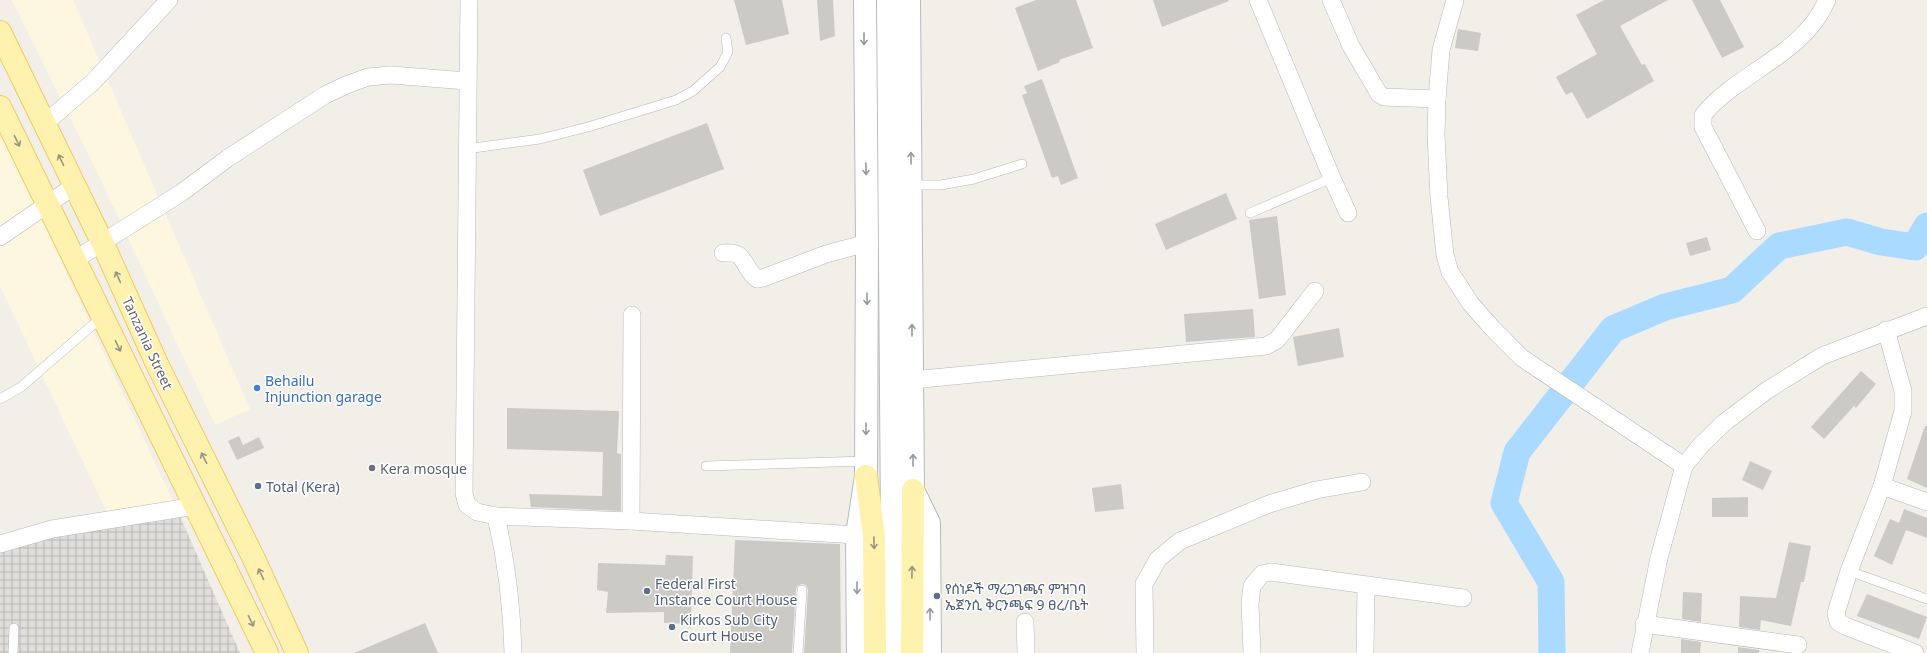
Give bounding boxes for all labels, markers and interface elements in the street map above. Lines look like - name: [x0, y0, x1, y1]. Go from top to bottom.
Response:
- one-way arrow: [860, 32, 868, 45]
- one-way arrow: [14, 135, 21, 147]
- one-way arrow: [907, 152, 915, 165]
- one-way arrow: [57, 155, 64, 167]
- one-way arrow: [862, 162, 870, 175]
- one-way arrow: [114, 272, 121, 284]
- one-way arrow: [863, 292, 871, 305]
- street label: Tanzania Street: [118, 293, 178, 393]
- one-way arrow: [908, 324, 916, 337]
- one-way arrow: [115, 340, 122, 352]
- place label: Behailu Injunction garage: [265, 371, 382, 406]
- marker: Behailu Injunction garage: [252, 383, 262, 393]
- one-way arrow: [862, 422, 870, 435]
- one-way arrow: [200, 452, 207, 464]
- one-way arrow: [909, 454, 917, 467]
- place label: Kera mosque: [380, 459, 467, 478]
- marker: Kera mosque: [367, 463, 377, 473]
- place label: Total (Kera): [266, 477, 340, 496]
- marker: Total (Kera): [253, 481, 263, 491]
- one-way arrow: [871, 536, 878, 549]
- one-way arrow: [908, 566, 916, 579]
- one-way arrow: [257, 569, 264, 581]
- place label: Federal First Instance Court House: [655, 574, 798, 609]
- place label: የሰነዶች ማረጋገጫና ምዝገባ ኤጀንሲ ቅርንጫፍ 9 ፀረ/ቤት: [945, 579, 1089, 614]
- one-way arrow: [853, 581, 861, 594]
- marker: Federal First Instance Court House: [642, 586, 652, 596]
- marker: የሰነዶች ማረጋገጫና ምዝገባ ኤጀንሲ ቅርንጫፍ 9 ፀረ/ቤት: [932, 591, 942, 601]
- one-way arrow: [926, 608, 934, 621]
- place label: Kirkos Sub City Court House: [680, 610, 778, 645]
- one-way arrow: [248, 615, 255, 627]
- marker: Kirkos Sub City Court House: [667, 622, 677, 632]

